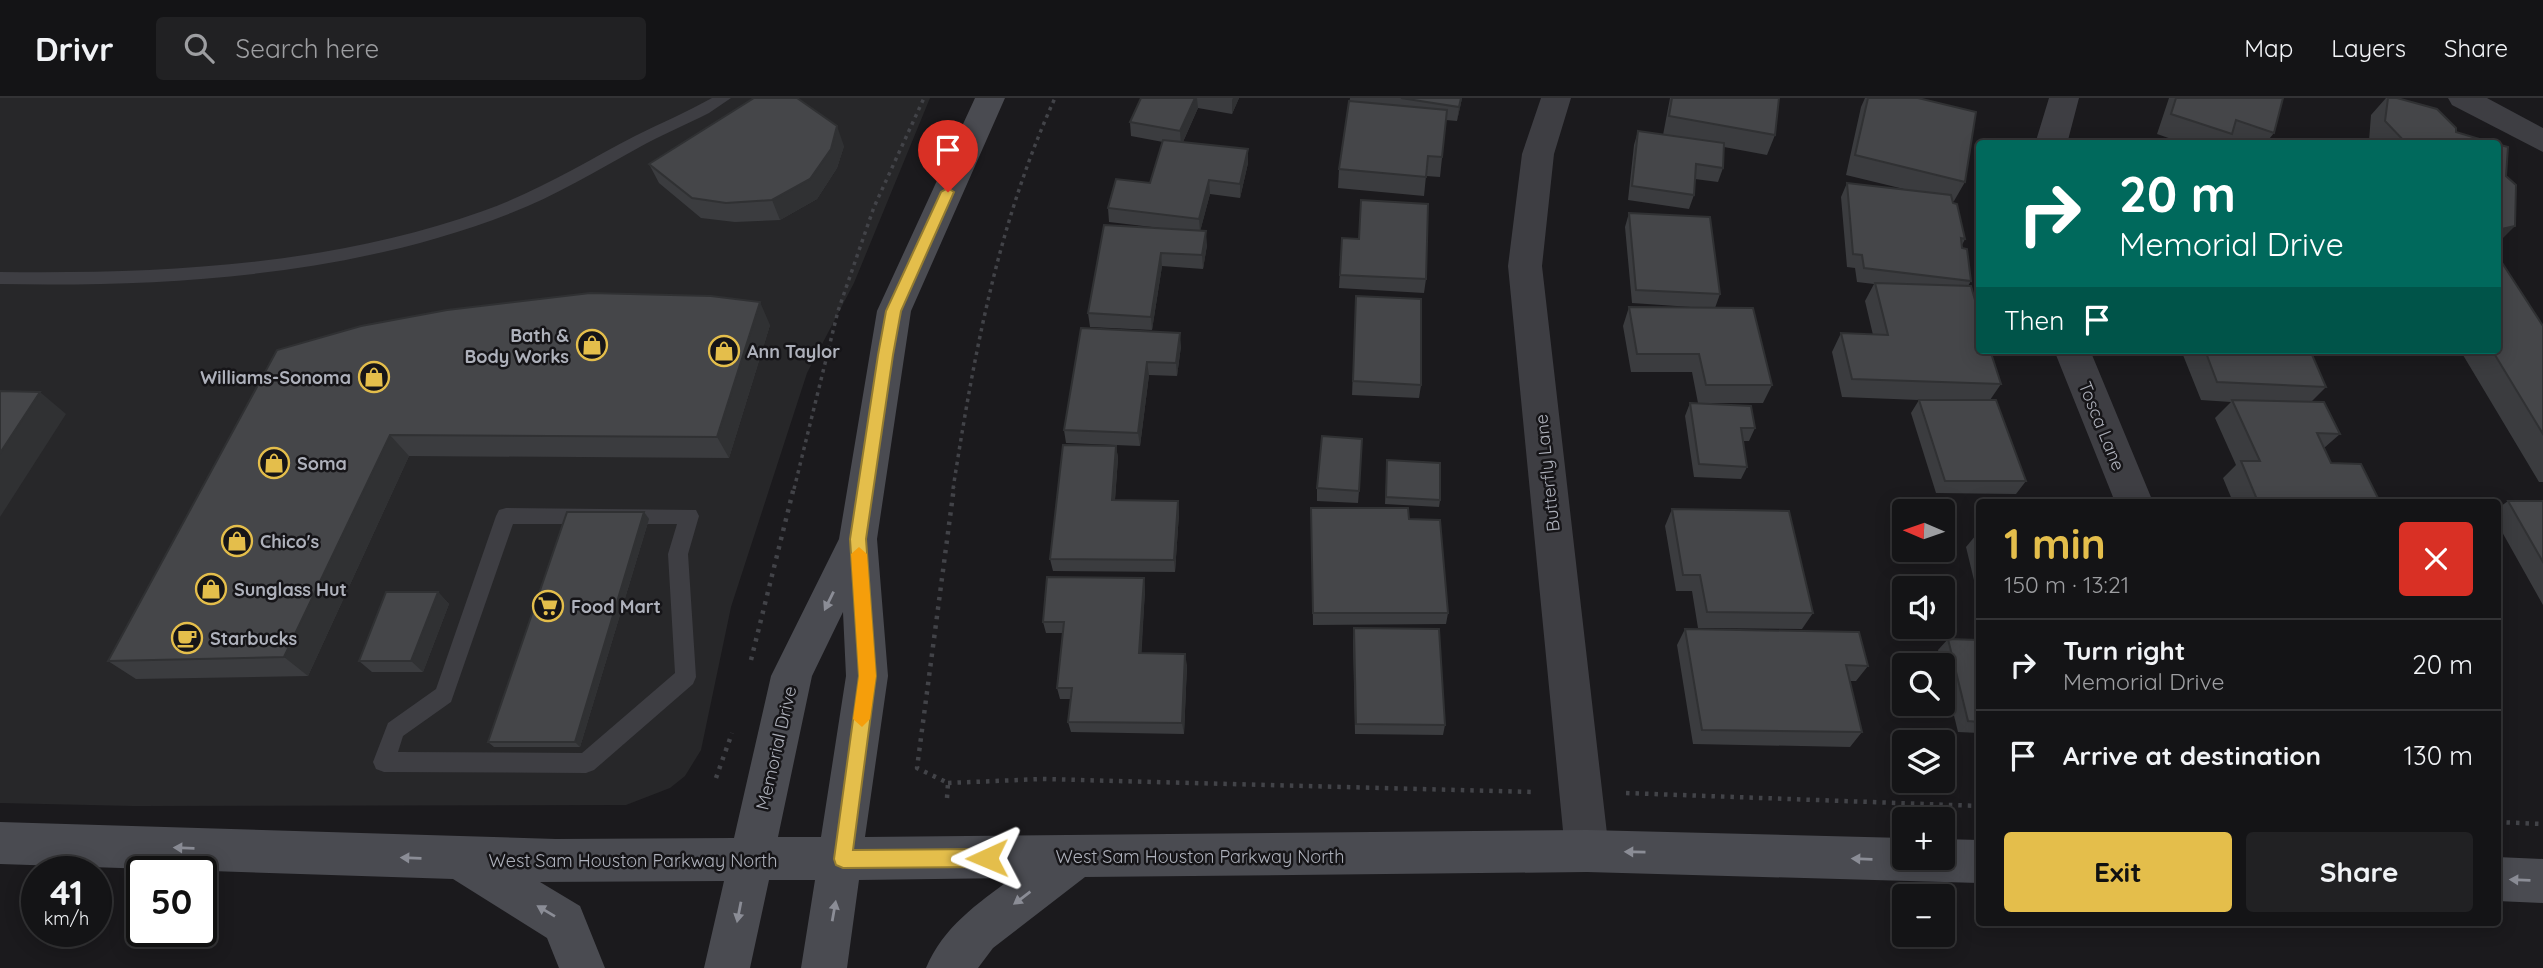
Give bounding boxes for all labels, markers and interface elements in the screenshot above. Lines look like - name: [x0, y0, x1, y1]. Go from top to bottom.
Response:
- search box: [156, 17, 646, 80]
- text: Drivr: [35, 28, 114, 69]
- icon: search: [180, 29, 218, 67]
- text: Search here: [236, 32, 379, 65]
- text: Map: [2244, 33, 2293, 63]
- text: Layers: [2331, 33, 2406, 63]
- text: Share: [2444, 33, 2508, 63]
- pin: [918, 120, 978, 192]
- icon: arrive: [929, 131, 967, 169]
- text: 20 m: [2119, 163, 2236, 224]
- icon: right: [2004, 168, 2095, 259]
- text: Memorial Drive: [2119, 224, 2344, 264]
- icon: arrive: [2078, 301, 2116, 339]
- text: Then: [2004, 304, 2064, 337]
- place label: Bath & Body Works: [465, 324, 569, 368]
- shop icon: Bath & Body Works: [575, 328, 609, 362]
- shop icon: Ann Taylor: [707, 334, 741, 368]
- place label: Ann Taylor: [747, 340, 840, 363]
- shop icon: Williams-Sonoma: [357, 360, 391, 394]
- place label: Williams-Sonoma: [200, 366, 351, 389]
- street label: Tosca Lane: [2074, 378, 2130, 474]
- street label: Butterfly Lane: [1529, 413, 1565, 533]
- shop icon: Soma: [257, 446, 291, 480]
- place label: Soma: [297, 452, 347, 475]
- north arrow: [1892, 499, 1955, 562]
- map controls: [1892, 499, 1955, 947]
- text: 1 min: [2004, 517, 2106, 570]
- button: close: [2399, 522, 2473, 596]
- shop icon: Chico's: [220, 524, 254, 558]
- place label: Chico's: [260, 530, 319, 553]
- text: 150 m · 13:21: [2004, 570, 2129, 599]
- shop icon: Sunglass Hut: [194, 572, 228, 606]
- button: sound: [1892, 576, 1955, 639]
- place label: Sunglass Hut: [234, 578, 347, 601]
- supermarket icon: Food Mart: [531, 589, 565, 623]
- one-way arrow: [823, 591, 834, 611]
- place label: Food Mart: [571, 595, 661, 618]
- cafe icon: Starbucks: [170, 621, 204, 655]
- place label: Starbucks: [210, 627, 298, 650]
- text: Turn right: [2063, 634, 2185, 667]
- icon: right: [2004, 646, 2042, 684]
- text: 20 m: [2412, 648, 2473, 681]
- button: search: [1892, 653, 1955, 716]
- text: Memorial Drive: [2063, 667, 2225, 696]
- street label: Memorial Drive: [751, 684, 801, 812]
- button: layers: [1892, 730, 1955, 793]
- icon: arrive: [2004, 737, 2042, 775]
- text: Arrive at destination: [2063, 739, 2321, 772]
- text: 130 m: [2403, 739, 2473, 772]
- button: +: [1892, 807, 1955, 870]
- position arrow: [950, 821, 1024, 895]
- button: Exit: [2004, 832, 2232, 912]
- button: Share: [2246, 832, 2473, 912]
- one-way arrow: [173, 843, 195, 854]
- street label: West Sam Houston Parkway North: [1056, 845, 1344, 868]
- one-way arrow: [1623, 847, 1645, 858]
- street label: West Sam Houston Parkway North: [489, 849, 777, 872]
- one-way arrow: [400, 852, 422, 863]
- one-way arrow: [1851, 853, 1873, 864]
- speed limit sign: 50: [126, 856, 217, 947]
- text: 41: [50, 870, 83, 914]
- one-way arrow: [2509, 874, 2531, 885]
- button: −: [1892, 884, 1955, 947]
- one-way arrow: [1013, 890, 1031, 904]
- one-way arrow: [829, 900, 840, 922]
- one-way arrow: [733, 901, 744, 923]
- one-way arrow: [536, 904, 555, 917]
- text: km/h: [44, 907, 89, 930]

